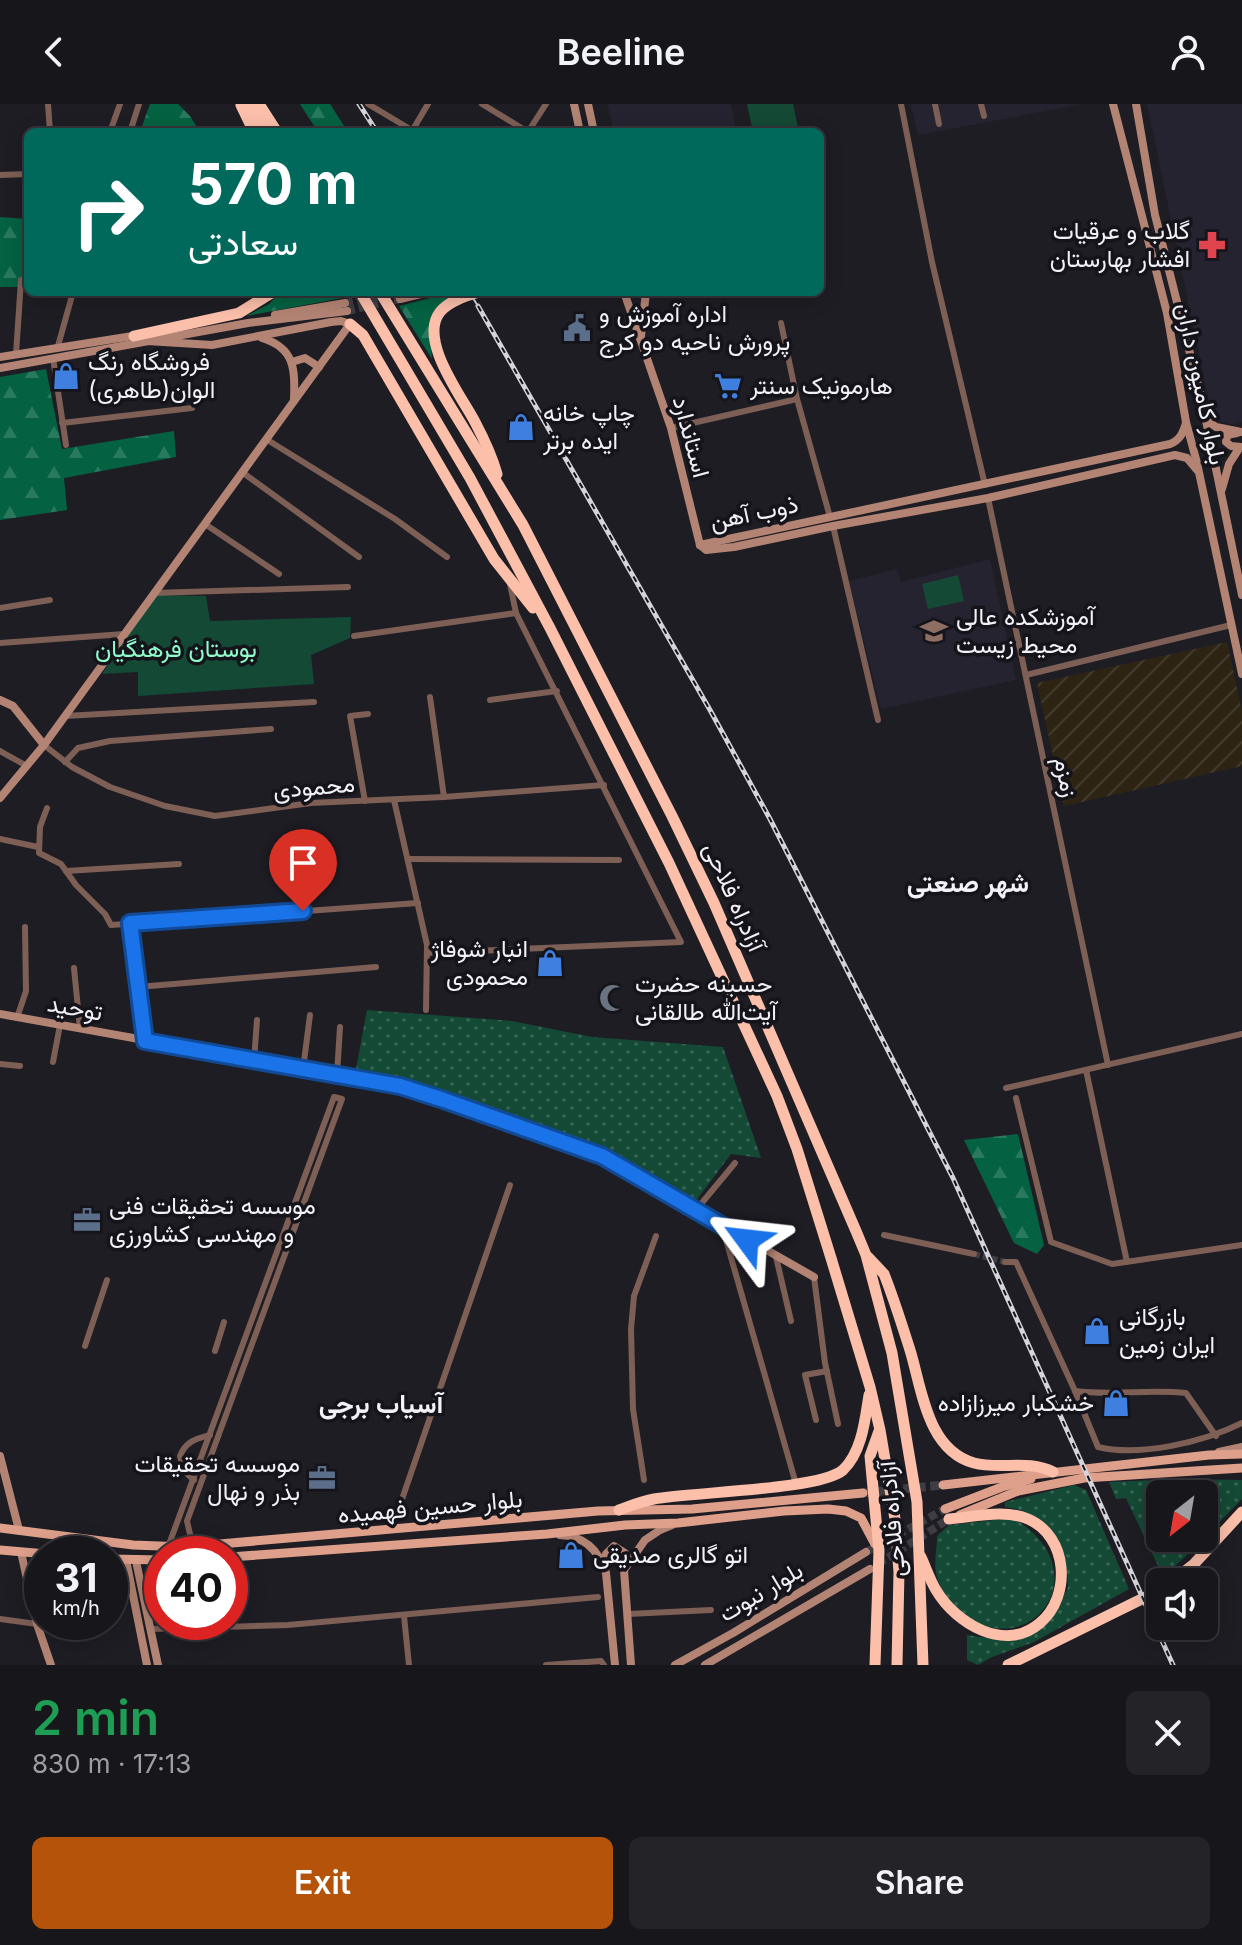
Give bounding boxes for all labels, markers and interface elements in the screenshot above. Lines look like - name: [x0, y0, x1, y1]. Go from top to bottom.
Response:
- icon: back: [32, 30, 76, 74]
- text: Beeline: [557, 30, 685, 74]
- icon: person: [1166, 30, 1210, 74]
- text: 570 m: [188, 150, 358, 218]
- icon: right: [56, 160, 160, 264]
- place label: گلاب و عرقیات افشار بهارستان: [1050, 216, 1190, 274]
- text: سعادتی: [188, 220, 298, 264]
- pharmacy icon: گلاب و عرقیات افشار بهارستان: [1197, 230, 1227, 260]
- place label: اداره آموزش و پرورش ناحیه دو کرج: [599, 299, 790, 358]
- street label: بلوار کامیون داران: [1169, 300, 1233, 468]
- public building icon: اداره آموزش و پرورش ناحیه دو کرج: [562, 313, 592, 343]
- place label: فروشگاه رنگ الوان(طاهری): [88, 347, 215, 405]
- shop icon: فروشگاه رنگ الوان(طاهری): [51, 361, 81, 391]
- supermarket icon: هارمونیک سنتر: [713, 371, 743, 401]
- place label: هارمونیک سنتر: [749, 371, 893, 401]
- street label: استاندارد: [666, 393, 716, 481]
- place label: چاپ خانه ایده برتر: [542, 398, 635, 456]
- shop icon: چاپ خانه ایده برتر: [506, 412, 536, 442]
- street label: ذوب آهن: [707, 489, 801, 537]
- place label: آموزشکده عالی محیط زیست: [956, 602, 1097, 660]
- school or university icon: آموزشکده عالی محیط زیست: [919, 616, 949, 646]
- park label: بوستان فرهنگیان: [95, 634, 257, 664]
- street label: زمزم: [1046, 754, 1085, 800]
- street label: محمودی: [272, 768, 356, 806]
- pin: [269, 829, 337, 911]
- street label: آزادراه فلاحی: [697, 838, 772, 958]
- icon: arrive: [281, 841, 325, 885]
- district label: شهر صنعتی: [907, 867, 1029, 899]
- place label: انبار شوفاژ محمودی: [430, 934, 528, 992]
- shop icon: انبار شوفاژ محمودی: [535, 948, 565, 978]
- place label: حسینه حضرت آیت‌الله طالقانی: [635, 969, 779, 1026]
- mosque icon: حسینه حضرت آیت‌الله طالقانی: [598, 983, 628, 1013]
- street label: توحید: [45, 988, 105, 1028]
- place label: موسسه تحقیقات فنی و مهندسی کشاورزی: [109, 1191, 316, 1249]
- position arrow: [705, 1198, 789, 1282]
- office icon: موسسه تحقیقات فنی و مهندسی کشاورزی: [72, 1205, 102, 1235]
- place label: بازرگانی ایران زمین: [1119, 1302, 1215, 1360]
- shop icon: بازرگانی ایران زمین: [1082, 1316, 1112, 1346]
- district label: آسیاب برجی: [319, 1388, 446, 1420]
- place label: خشکبار میرزازاده: [938, 1388, 1094, 1418]
- shop icon: خشکبار میرزازاده: [1101, 1388, 1131, 1418]
- place label: موسسه تحقیقات بذر و نهال: [135, 1449, 300, 1507]
- street label: آزادراه فلاحی: [872, 1457, 912, 1578]
- office icon: موسسه تحقیقات بذر و نهال: [307, 1463, 337, 1493]
- north arrow: [1146, 1480, 1218, 1552]
- map controls: [1146, 1480, 1218, 1640]
- street label: بلوار حسین فهمیده: [336, 1484, 524, 1530]
- speed limit sign: 40: [144, 1536, 248, 1640]
- shop icon: اتو گالری صدیقی: [556, 1540, 586, 1570]
- place label: اتو گالری صدیقی: [593, 1540, 748, 1570]
- text: 31: [54, 1553, 98, 1602]
- street label: بلوار نبوت: [714, 1555, 808, 1629]
- button: sound: [1146, 1568, 1218, 1640]
- text: km/h: [52, 1596, 100, 1620]
- text: 2 min: [32, 1688, 159, 1747]
- button: close: [1126, 1691, 1210, 1775]
- text: 830 m · 17:13: [32, 1748, 191, 1779]
- button: Exit: [32, 1837, 613, 1929]
- button: Share: [629, 1837, 1210, 1929]

